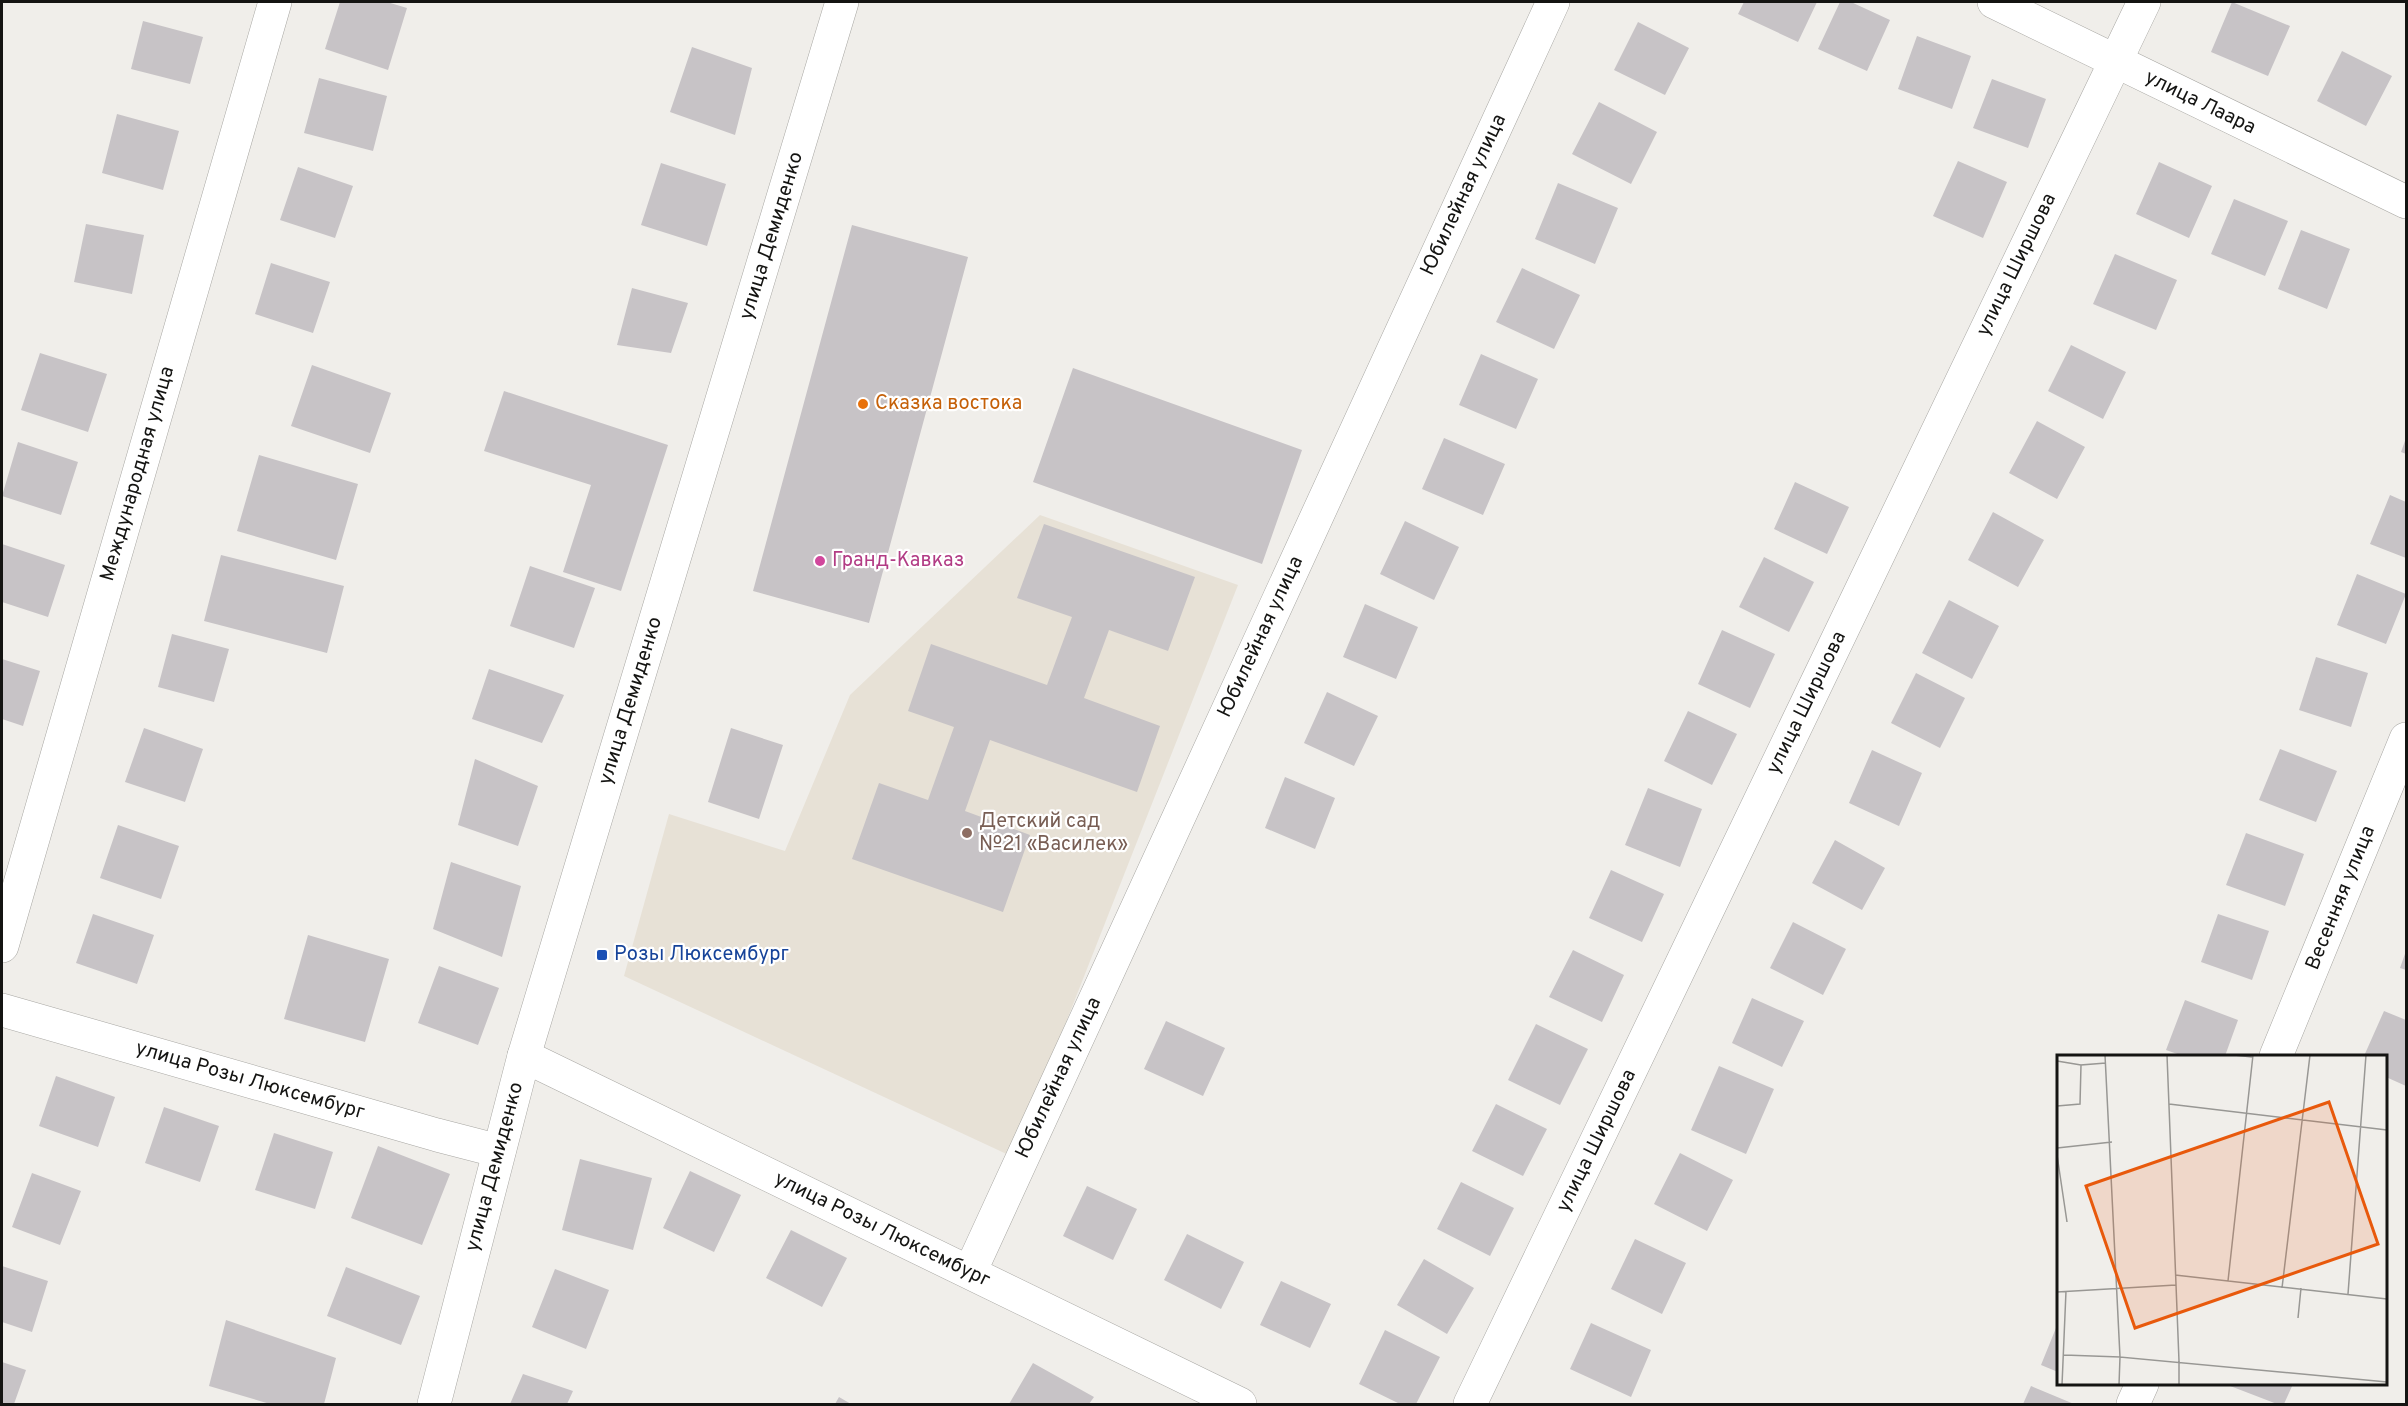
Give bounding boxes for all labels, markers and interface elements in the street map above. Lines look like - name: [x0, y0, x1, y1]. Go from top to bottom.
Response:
- street label: улица Лаара: [2140, 65, 2260, 141]
- street label: Юбилейная улица: [1415, 110, 1513, 280]
- street label: улица Демиденко: [734, 149, 810, 323]
- street label: улица Ширшова: [1971, 189, 2063, 341]
- street label: Международная улица: [95, 363, 181, 585]
- place label: Сказка востока: [875, 391, 1022, 417]
- marker: Сказка востока: [856, 397, 870, 411]
- place label: Гранд-Кавказ: [832, 548, 964, 574]
- street label: Юбилейная улица: [1212, 552, 1310, 722]
- marker: Гранд-Кавказ: [813, 554, 827, 568]
- street label: улица Демиденко: [593, 614, 669, 788]
- street label: улица Ширшова: [1761, 627, 1853, 779]
- place label: Детский сад №21 «Василек»: [979, 809, 1128, 858]
- street label: Весенняя улица: [2300, 822, 2382, 974]
- marker: Детский сад №21 «Василек»: [960, 826, 974, 840]
- place label: Розы Люксембург: [614, 942, 789, 968]
- marker: Розы Люксембург: [595, 948, 609, 962]
- street label: Юбилейная улица: [1010, 993, 1108, 1163]
- street label: улица Розы Люксембург: [132, 1036, 368, 1126]
- inset map: [2057, 1055, 2387, 1385]
- street label: улица Ширшова: [1551, 1065, 1643, 1217]
- street label: улица Демиденко: [460, 1079, 530, 1255]
- street label: улица Розы Люксембург: [770, 1166, 994, 1294]

